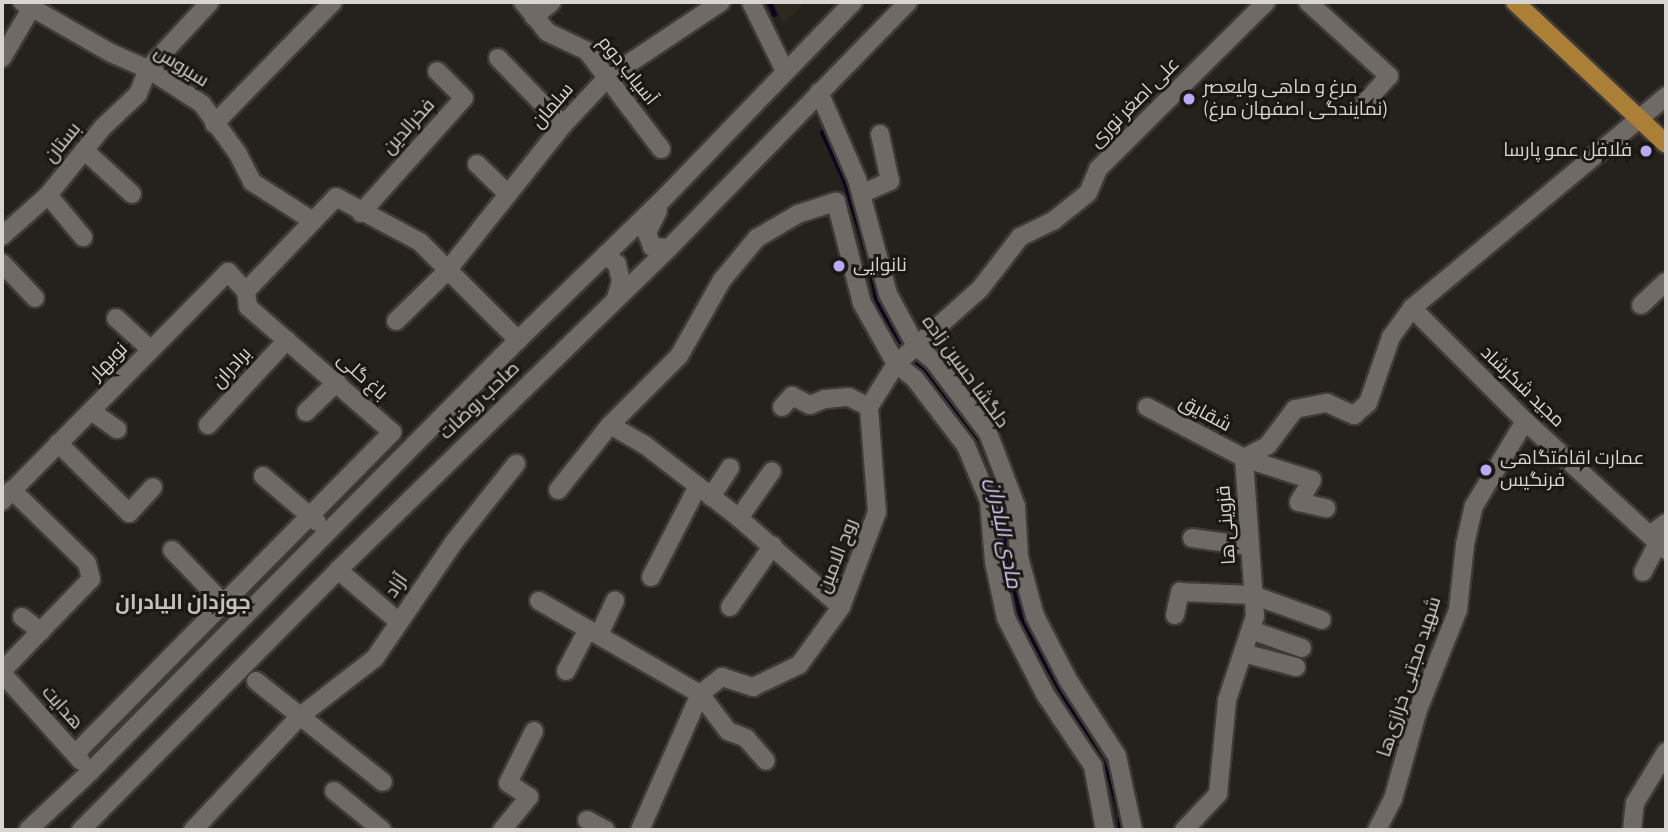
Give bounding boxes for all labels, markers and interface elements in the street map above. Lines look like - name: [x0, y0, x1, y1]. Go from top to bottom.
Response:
- street label: آسیاب دوم: [592, 32, 662, 110]
- street label: سیروس: [149, 41, 213, 93]
- street label: علی اصغر نوری: [1085, 53, 1185, 153]
- place label: مرغ و ماهی ولیعصر (نمایندگی اصفهان مرغ): [1203, 77, 1388, 121]
- street label: سلمان: [527, 79, 579, 133]
- marker: مرغ و ماهی ولیعصر (نمایندگی اصفهان مرغ): [1181, 91, 1197, 107]
- street label: فخرالدین: [378, 94, 440, 160]
- street label: بستان: [40, 118, 86, 168]
- place label: فلافل عمو پارسا: [1503, 140, 1632, 162]
- marker: فلافل عمو پارسا: [1638, 143, 1654, 159]
- place label: نانوایی: [853, 255, 907, 277]
- marker: نانوایی: [831, 258, 847, 274]
- street label: دلگشا حسین زاده: [917, 311, 1013, 433]
- street label: نوبهار: [85, 338, 133, 386]
- street label: مجید شکرشاد: [1475, 341, 1569, 433]
- street label: برادران: [207, 343, 257, 393]
- street label: باغ گلی: [332, 348, 392, 406]
- street label: صاحب روضات: [435, 357, 525, 445]
- street label: شقایق: [1175, 391, 1235, 437]
- place label: عمارت اقامتگاهی فرنگیس: [1500, 448, 1644, 492]
- marker: عمارت اقامتگاهی فرنگیس: [1478, 462, 1494, 478]
- water label: مادی الیادران: [981, 476, 1027, 590]
- street label: قزوینی ها: [1213, 485, 1241, 565]
- street label: روح الامین: [813, 515, 863, 597]
- street label: آزاد: [381, 569, 413, 603]
- district label: جوزدان الیادران: [115, 589, 251, 615]
- street label: شهید مجتبی خرازی‌ها: [1373, 594, 1447, 760]
- street label: هدایت: [36, 681, 88, 735]

